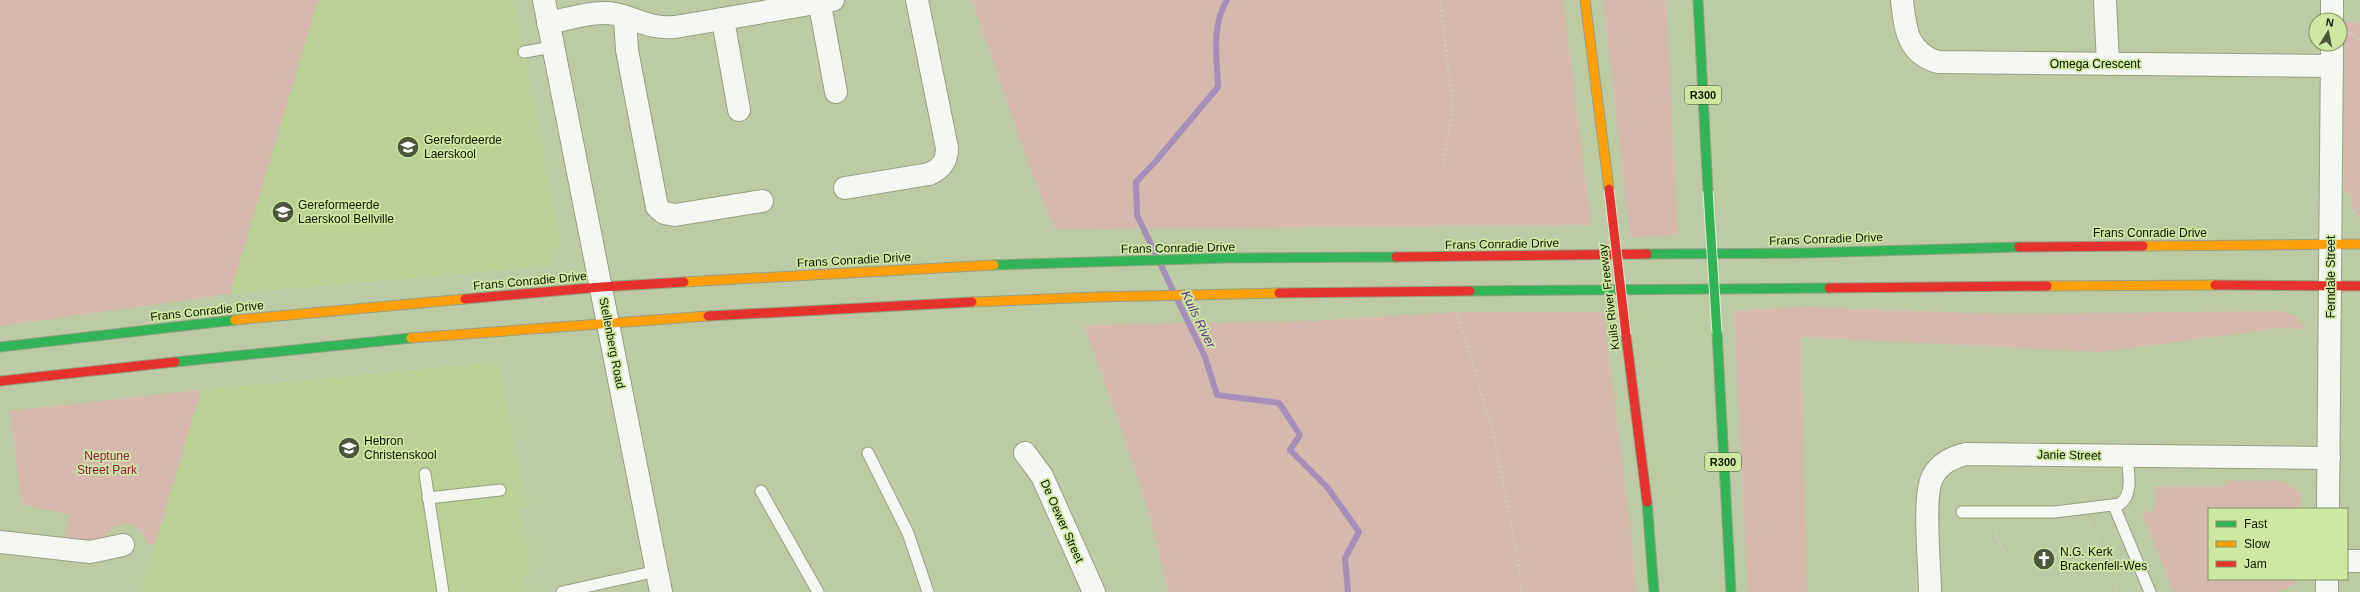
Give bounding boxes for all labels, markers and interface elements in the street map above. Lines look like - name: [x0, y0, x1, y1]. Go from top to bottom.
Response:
- north arrow: [2308, 12, 2348, 52]
- text: N: [2325, 16, 2335, 29]
- street label: Omega Crescent: [2050, 57, 2141, 71]
- road number: R300: [1685, 86, 1721, 104]
- place label: Gerefordeerde Laerskool: [424, 133, 502, 161]
- school or university icon: Gerefordeerde Laerskool: [395, 134, 421, 160]
- place label: Gereformeerde Laerskool Bellville: [298, 198, 394, 226]
- school or university icon: Gereformeerde Laerskool Bellville: [270, 199, 296, 225]
- street label: Frans Conradie Drive: [2093, 226, 2207, 240]
- street label: Frans Conradie Drive: [1769, 230, 1884, 248]
- street label: Ferndale Street: [2324, 235, 2338, 318]
- street label: Frans Conradie Drive: [1445, 236, 1559, 252]
- street label: Frans Conradie Drive: [1121, 240, 1235, 256]
- street label: Kuils River Freeway: [1596, 243, 1622, 351]
- street label: Frans Conradie Drive: [797, 250, 912, 270]
- street label: Frans Conradie Drive: [473, 269, 588, 293]
- water label: Kuils River: [1178, 288, 1219, 351]
- street label: Stellenberg Road: [596, 296, 628, 390]
- street label: Frans Conradie Drive: [150, 298, 265, 324]
- place label: Hebron Christenskool: [364, 434, 437, 462]
- school or university icon: Hebron Christenskool: [336, 435, 362, 461]
- street label: Janie Street: [2037, 447, 2102, 463]
- park label: Neptune Street Park: [77, 449, 138, 477]
- road number: R300: [1705, 453, 1741, 471]
- street label: De Oewer Street: [1037, 477, 1087, 565]
- legend: [2208, 508, 2348, 580]
- text: Fast: [2244, 517, 2268, 531]
- text: Slow: [2244, 537, 2270, 551]
- place label: N.G. Kerk Brackenfell-Wes: [2060, 545, 2147, 573]
- church icon: N.G. Kerk Brackenfell-Wes: [2031, 546, 2057, 572]
- text: Jam: [2244, 557, 2267, 571]

